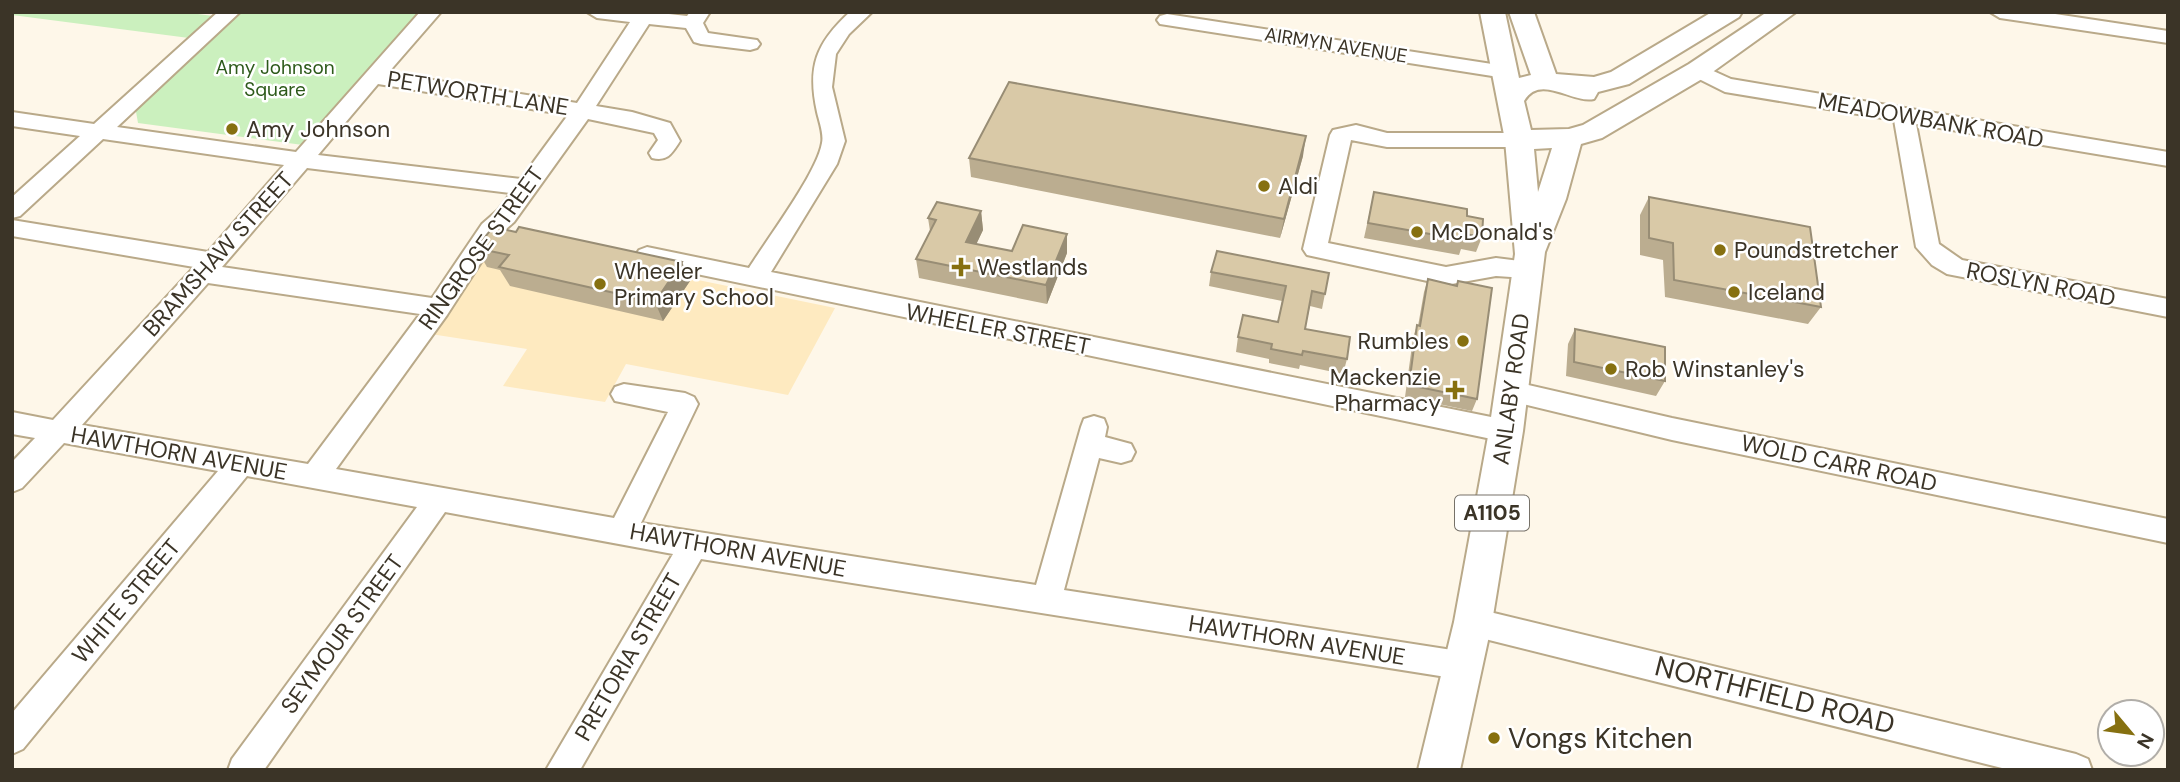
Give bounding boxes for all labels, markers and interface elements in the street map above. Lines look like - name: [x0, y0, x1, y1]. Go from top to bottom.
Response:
- street label: AIRMYN AVENUE: [1263, 21, 1409, 69]
- park label: Amy Johnson Square: [215, 55, 335, 102]
- street label: PETWORTH LANE: [385, 64, 571, 122]
- street label: MEADOWBANK ROAD: [1816, 85, 2046, 155]
- place label: Amy Johnson: [246, 114, 390, 144]
- marker: Amy Johnson: [224, 121, 240, 137]
- street label: RINGROSE STREET: [412, 160, 550, 336]
- street label: BRAMSHAW STREET: [136, 165, 300, 343]
- place label: Aldi: [1278, 171, 1318, 201]
- marker: Aldi: [1256, 178, 1272, 194]
- place label: McDonald's: [1431, 217, 1553, 247]
- marker: McDonald's: [1409, 224, 1425, 240]
- place label: Poundstretcher: [1734, 235, 1899, 265]
- marker: Poundstretcher: [1712, 242, 1728, 258]
- place label: Westlands: [977, 252, 1088, 282]
- street label: ROSLYN ROAD: [1964, 255, 2118, 313]
- place label: Wheeler Primary School: [614, 256, 774, 312]
- marker: Westlands: [951, 257, 971, 277]
- marker: Wheeler Primary School: [592, 276, 608, 292]
- place label: Iceland: [1748, 277, 1825, 307]
- marker: Iceland: [1726, 284, 1742, 300]
- street label: WHEELER STREET: [903, 296, 1093, 362]
- street label: ANLABY ROAD: [1486, 311, 1536, 467]
- place label: Rumbles: [1358, 326, 1449, 356]
- marker: Rumbles: [1455, 333, 1471, 349]
- place label: Rob Winstanley's: [1625, 354, 1805, 384]
- marker: Rob Winstanley's: [1603, 361, 1619, 377]
- place label: Mackenzie Pharmacy: [1330, 362, 1441, 418]
- marker: Mackenzie Pharmacy: [1447, 382, 1463, 398]
- street label: HAWTHORN AVENUE: [69, 419, 289, 487]
- street label: WOLD CARR ROAD: [1738, 428, 1940, 498]
- road number: A1105: [1455, 496, 1529, 530]
- street label: HAWTHORN AVENUE: [628, 516, 848, 584]
- street label: WHITE STREET: [65, 532, 187, 670]
- street label: SEYMOUR STREET: [274, 548, 410, 720]
- street label: PRETORIA STREET: [568, 568, 688, 746]
- street label: HAWTHORN AVENUE: [1186, 608, 1408, 672]
- street label: NORTHFIELD ROAD: [1651, 647, 1899, 743]
- north arrow: [2096, 698, 2166, 768]
- place label: Vongs Kitchen: [1508, 720, 1692, 757]
- text: N: [2131, 729, 2160, 753]
- marker: Vongs Kitchen: [1486, 730, 1502, 746]

